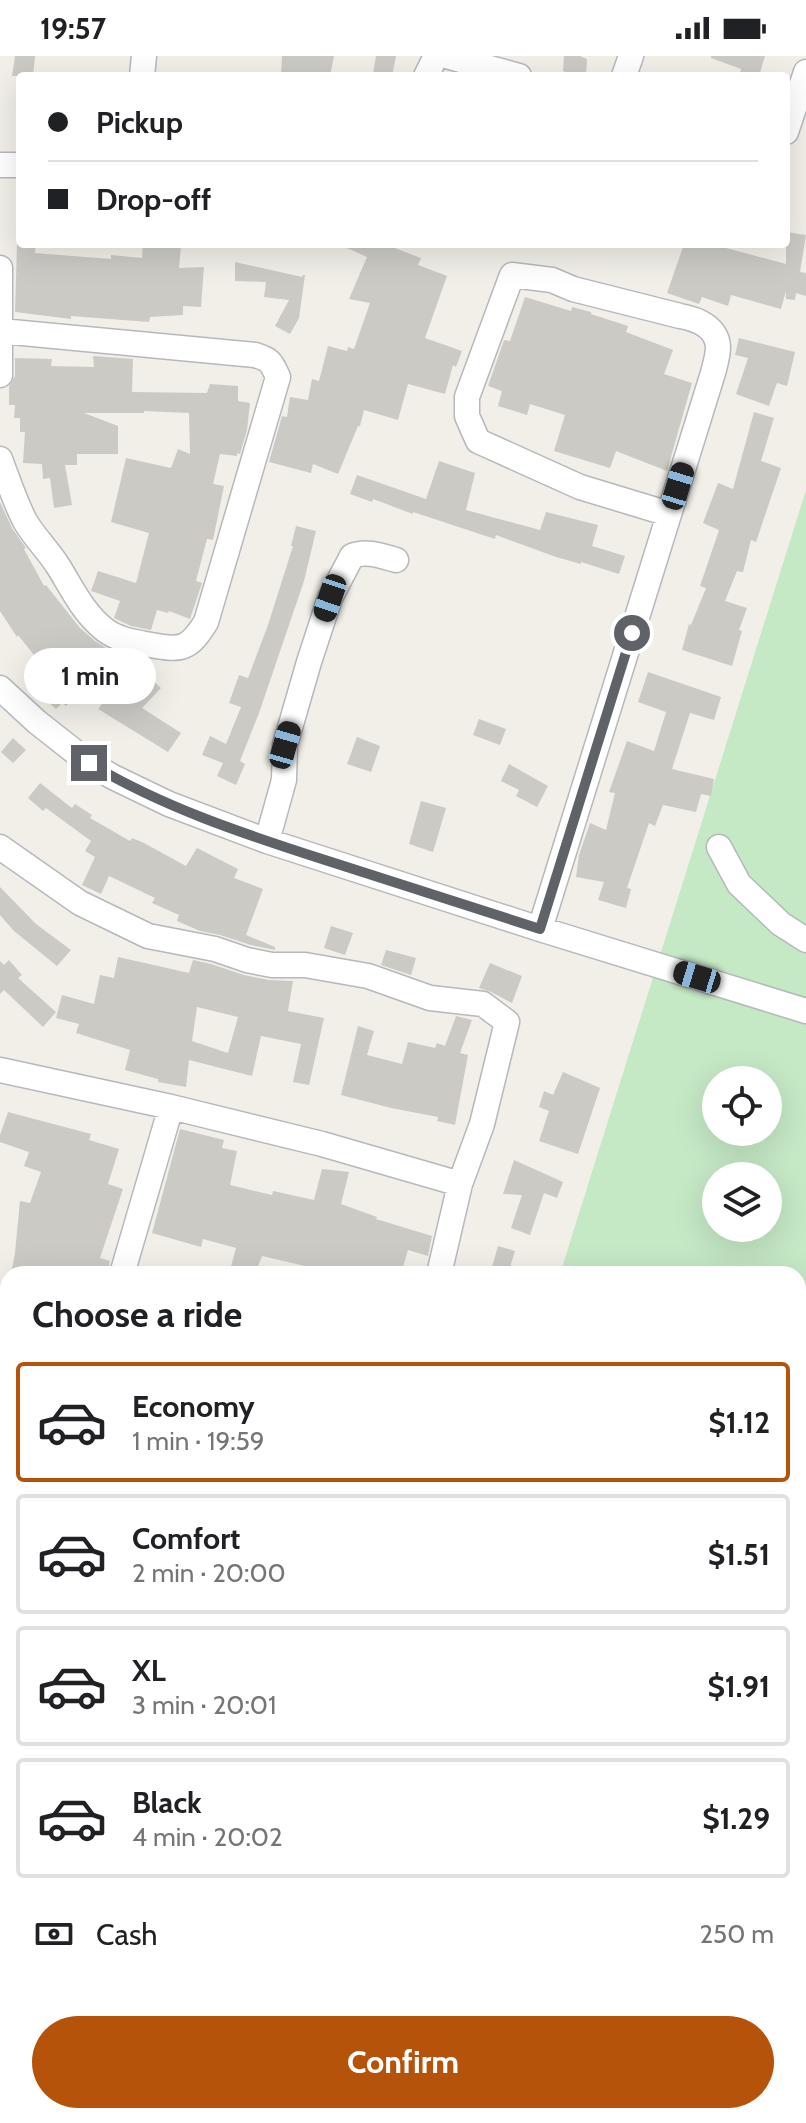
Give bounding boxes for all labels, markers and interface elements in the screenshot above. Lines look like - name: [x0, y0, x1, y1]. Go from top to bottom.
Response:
- text: 19:57: [40, 10, 106, 47]
- text: Pickup: [96, 104, 183, 141]
- text: Drop-off: [96, 181, 211, 218]
- car: [660, 460, 696, 512]
- car: [311, 571, 349, 625]
- route start: [614, 615, 650, 651]
- callout: 1 min: [23, 647, 155, 703]
- text: 1 min: [61, 660, 119, 692]
- car: [267, 719, 303, 771]
- route end: [71, 745, 107, 781]
- car: [671, 959, 723, 995]
- map controls: [702, 1066, 782, 1242]
- button: locate: [702, 1066, 782, 1146]
- button: layers: [702, 1162, 782, 1242]
- text: Choose a ride: [32, 1292, 242, 1336]
- icon: car: [36, 1386, 108, 1458]
- text: Economy: [132, 1388, 255, 1425]
- text: $1.12: [708, 1404, 770, 1441]
- text: 1 min · 19:59: [132, 1425, 265, 1457]
- icon: car: [36, 1518, 108, 1590]
- text: Comfort: [132, 1520, 240, 1557]
- text: $1.51: [708, 1536, 770, 1573]
- text: 2 min · 20:00: [132, 1557, 286, 1589]
- icon: car: [36, 1650, 108, 1722]
- text: XL: [132, 1652, 166, 1689]
- text: $1.91: [707, 1668, 770, 1705]
- text: 3 min · 20:01: [132, 1689, 276, 1721]
- icon: car: [36, 1782, 108, 1854]
- text: Black: [132, 1784, 202, 1821]
- text: $1.29: [702, 1800, 770, 1837]
- text: 4 min · 20:02: [132, 1821, 283, 1853]
- icon: cash: [32, 1912, 76, 1956]
- text: Cash: [96, 1916, 158, 1953]
- text: 250 m: [700, 1918, 774, 1950]
- button: Confirm: [32, 2016, 774, 2108]

